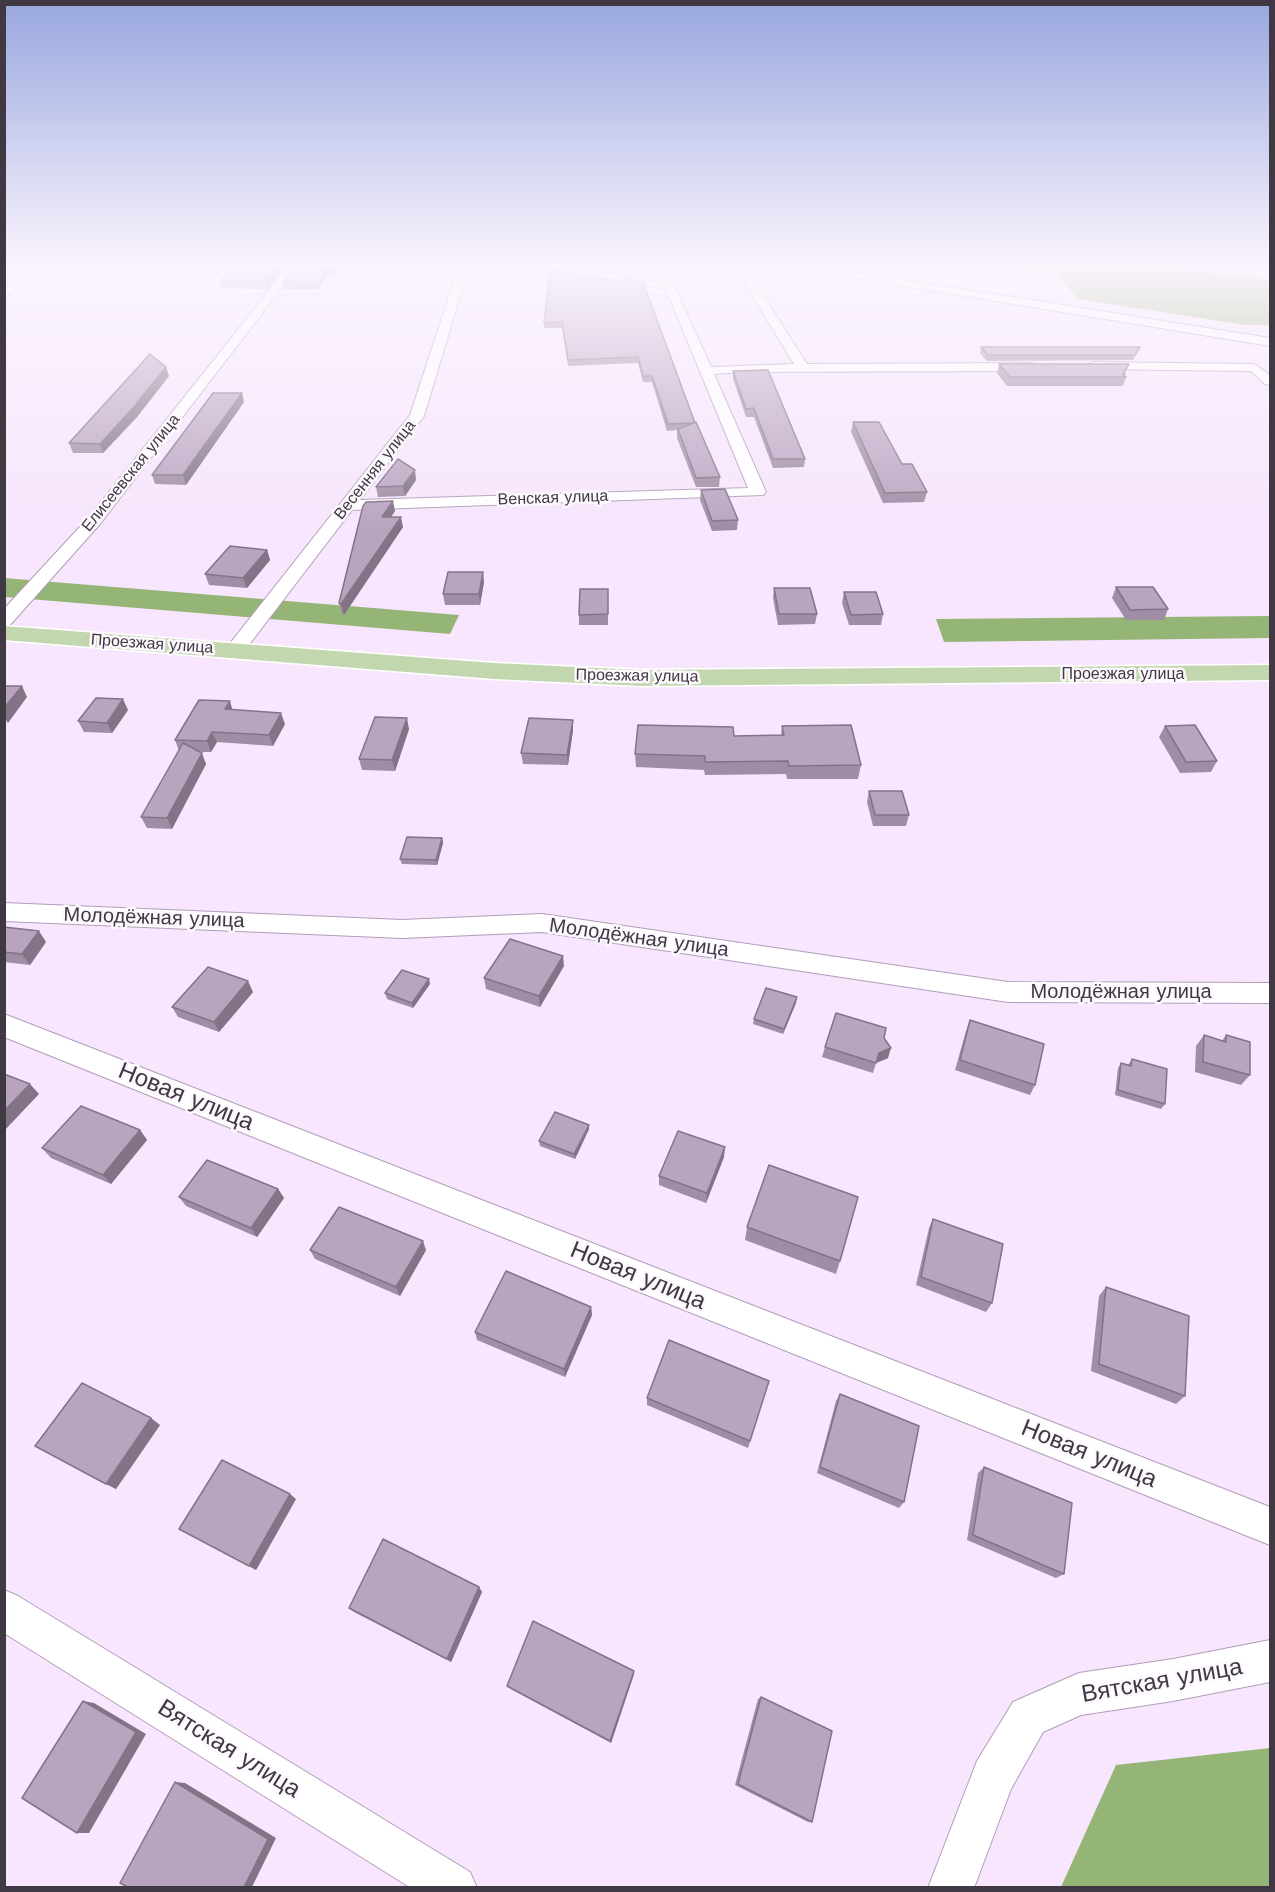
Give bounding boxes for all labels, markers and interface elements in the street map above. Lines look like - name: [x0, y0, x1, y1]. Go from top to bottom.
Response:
- street label: Елисеевская улица: [78, 410, 184, 536]
- street label: Весенняя улица: [330, 416, 420, 524]
- street label: Венская улица: [497, 486, 609, 510]
- street label: Проезжая улица: [90, 630, 214, 658]
- street label: Проезжая улица: [1062, 664, 1184, 684]
- street label: Проезжая улица: [575, 665, 699, 687]
- street label: Молодёжная улица: [63, 903, 245, 933]
- street label: Молодёжная улица: [548, 914, 730, 962]
- street label: Молодёжная улица: [1030, 980, 1212, 1004]
- street label: Новая улица: [114, 1057, 258, 1137]
- street label: Новая улица: [566, 1236, 710, 1316]
- street label: Новая улица: [1017, 1414, 1161, 1494]
- street label: Вятская улица: [1079, 1653, 1245, 1709]
- street label: Вятская улица: [152, 1694, 306, 1804]

